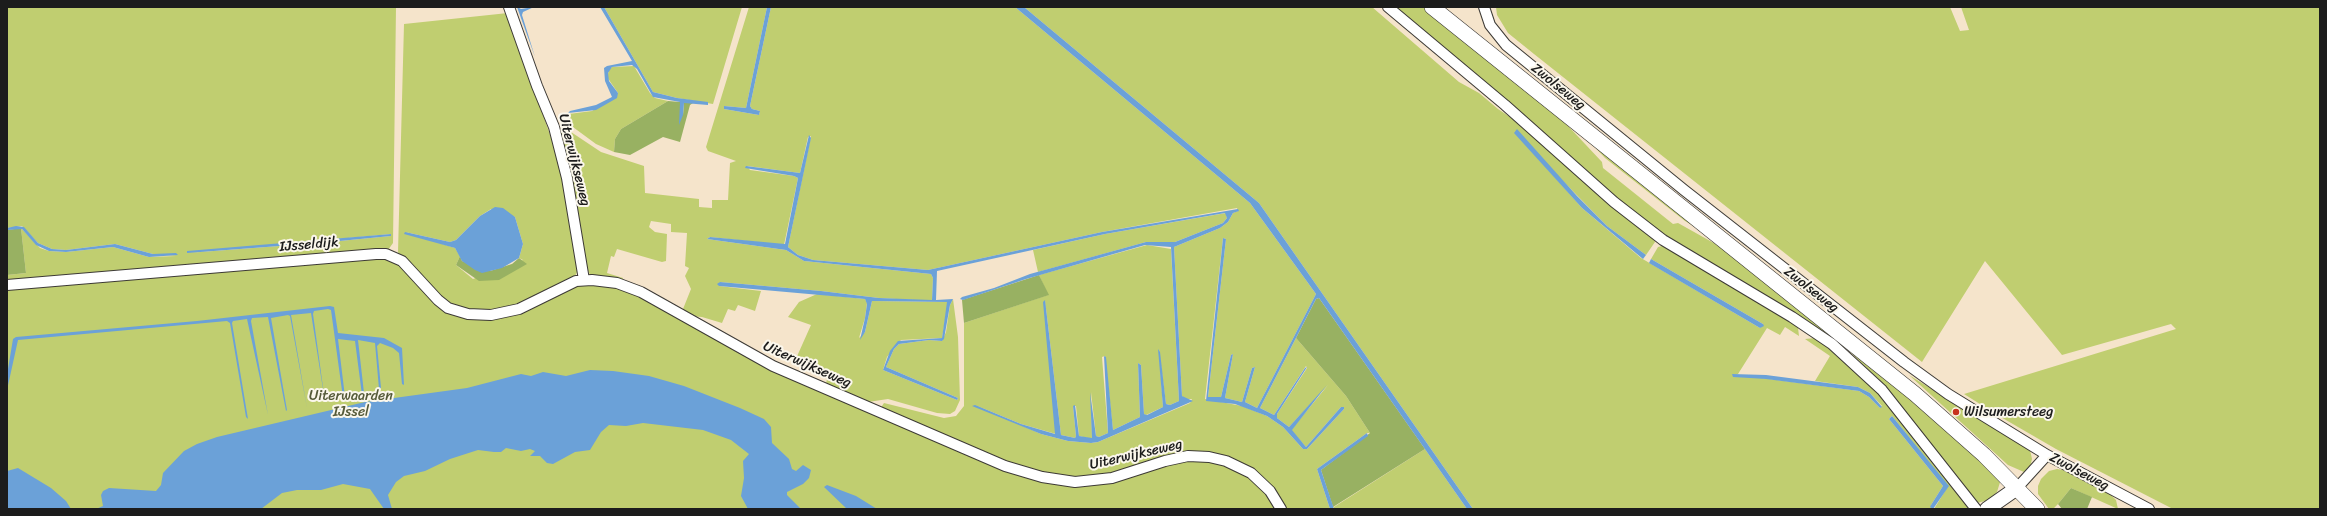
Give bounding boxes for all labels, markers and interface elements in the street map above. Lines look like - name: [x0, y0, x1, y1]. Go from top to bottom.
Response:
- street label: Zwolseweg: [1528, 60, 1588, 114]
- street label: Uiterwijkseweg: [554, 112, 594, 208]
- street label: IJsseldijk: [279, 234, 339, 256]
- street label: Zwolseweg: [1780, 263, 1842, 317]
- street label: Uiterwijkseweg: [760, 338, 854, 392]
- park label: Uiterwaarden IJssel: [309, 388, 393, 420]
- place label: Wilsumersteeg: [1964, 404, 2053, 420]
- marker: Wilsumersteeg: [1951, 407, 1961, 417]
- street label: Uiterwijkseweg: [1088, 436, 1184, 474]
- street label: Zwolseweg: [2046, 449, 2112, 495]

